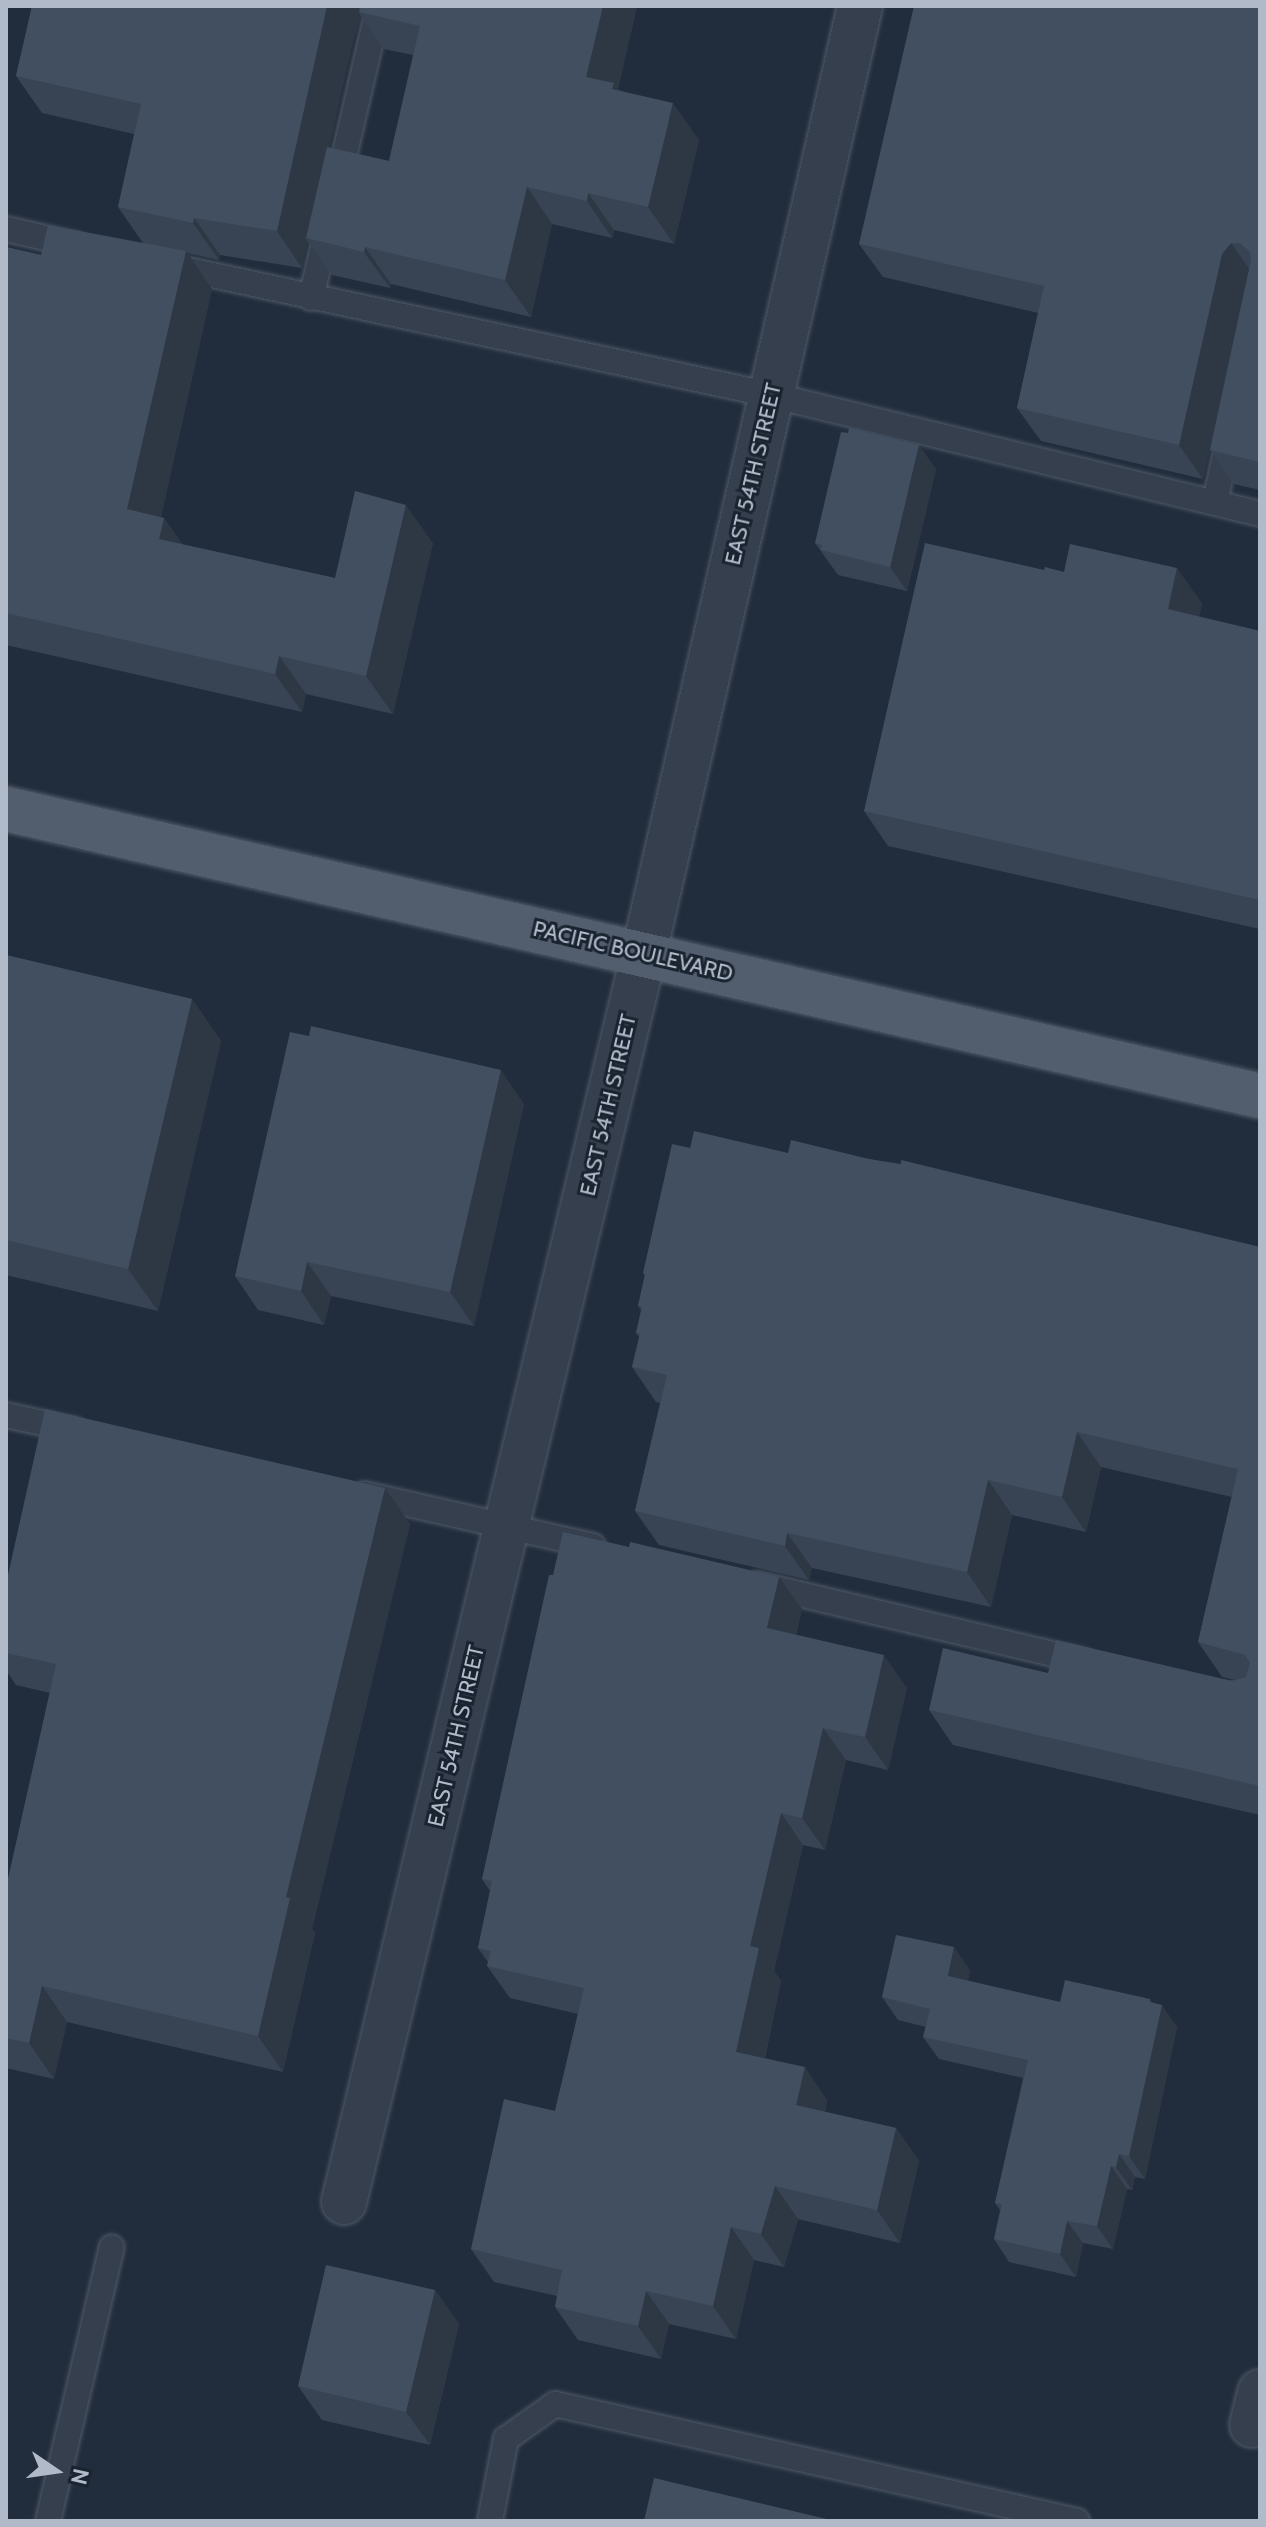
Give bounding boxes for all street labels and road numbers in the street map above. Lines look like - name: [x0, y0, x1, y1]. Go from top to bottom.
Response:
- street label: EAST 54TH STREET: [719, 381, 787, 567]
- street label: PACIFIC BOULEVARD: [531, 915, 735, 987]
- street label: EAST 54TH STREET: [574, 1012, 642, 1198]
- street label: EAST 54TH STREET: [422, 1643, 490, 1829]

